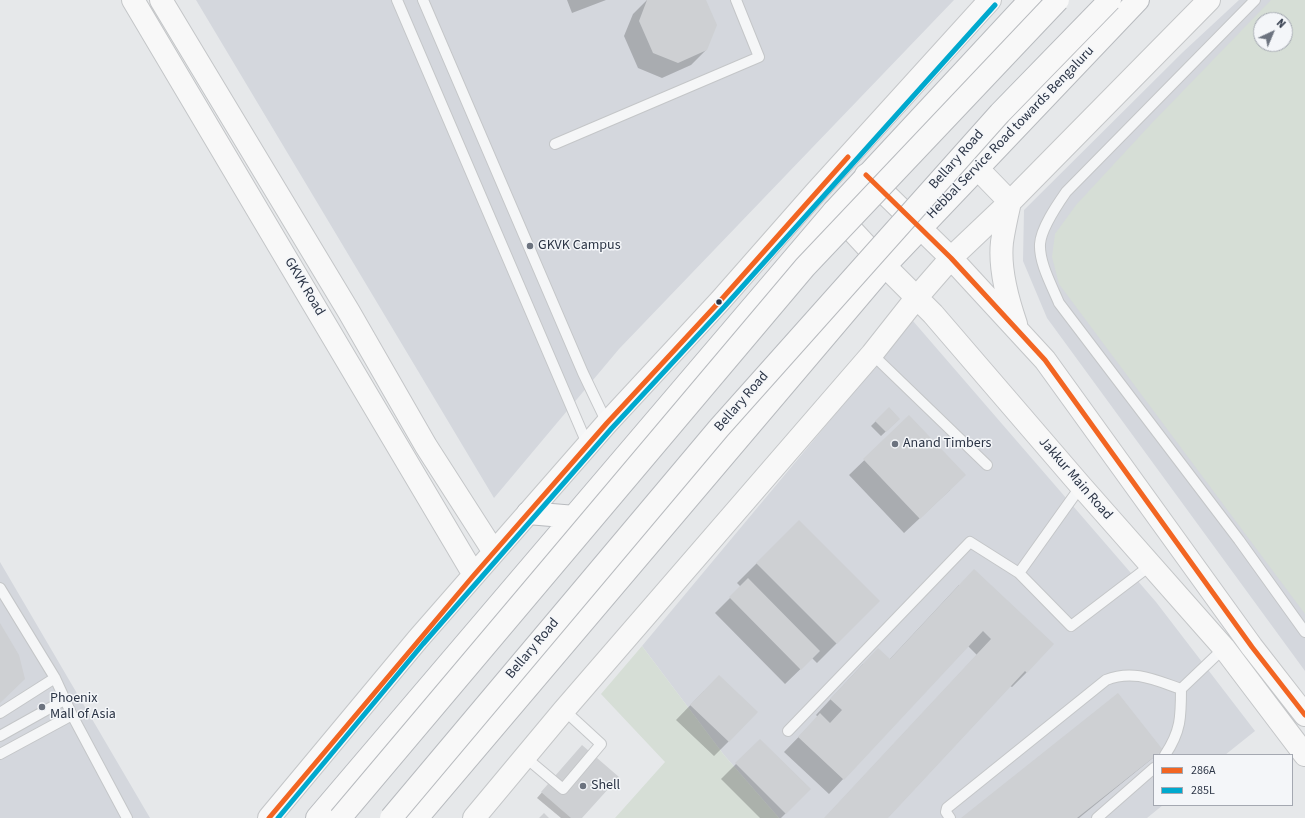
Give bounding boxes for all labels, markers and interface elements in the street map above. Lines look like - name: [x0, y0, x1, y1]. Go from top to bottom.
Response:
- north arrow: [1253, 12, 1293, 52]
- text: N: [1273, 16, 1289, 32]
- street label: Hebbal Service Road towards Bengaluru: [924, 43, 1098, 223]
- street label: Bellary Road: [926, 127, 988, 193]
- place label: GKVK Campus: [538, 238, 621, 254]
- marker: GKVK Campus: [525, 241, 535, 251]
- street label: GKVK Road: [280, 255, 328, 319]
- unlabelled marker: [714, 297, 724, 307]
- street label: Bellary Road: [711, 369, 773, 435]
- street label: Jakkur Main Road: [1035, 434, 1115, 524]
- place label: Anand Timbers: [903, 436, 991, 452]
- marker: Anand Timbers: [890, 439, 900, 449]
- street label: Bellary Road: [503, 615, 563, 683]
- place label: Phoenix Mall of Asia: [50, 691, 116, 724]
- marker: Phoenix Mall of Asia: [37, 702, 47, 712]
- legend: [1153, 754, 1293, 806]
- text: 286A: [1191, 762, 1215, 779]
- place label: Shell: [591, 778, 620, 794]
- marker: Shell: [578, 781, 588, 791]
- text: 285L: [1191, 782, 1215, 799]

